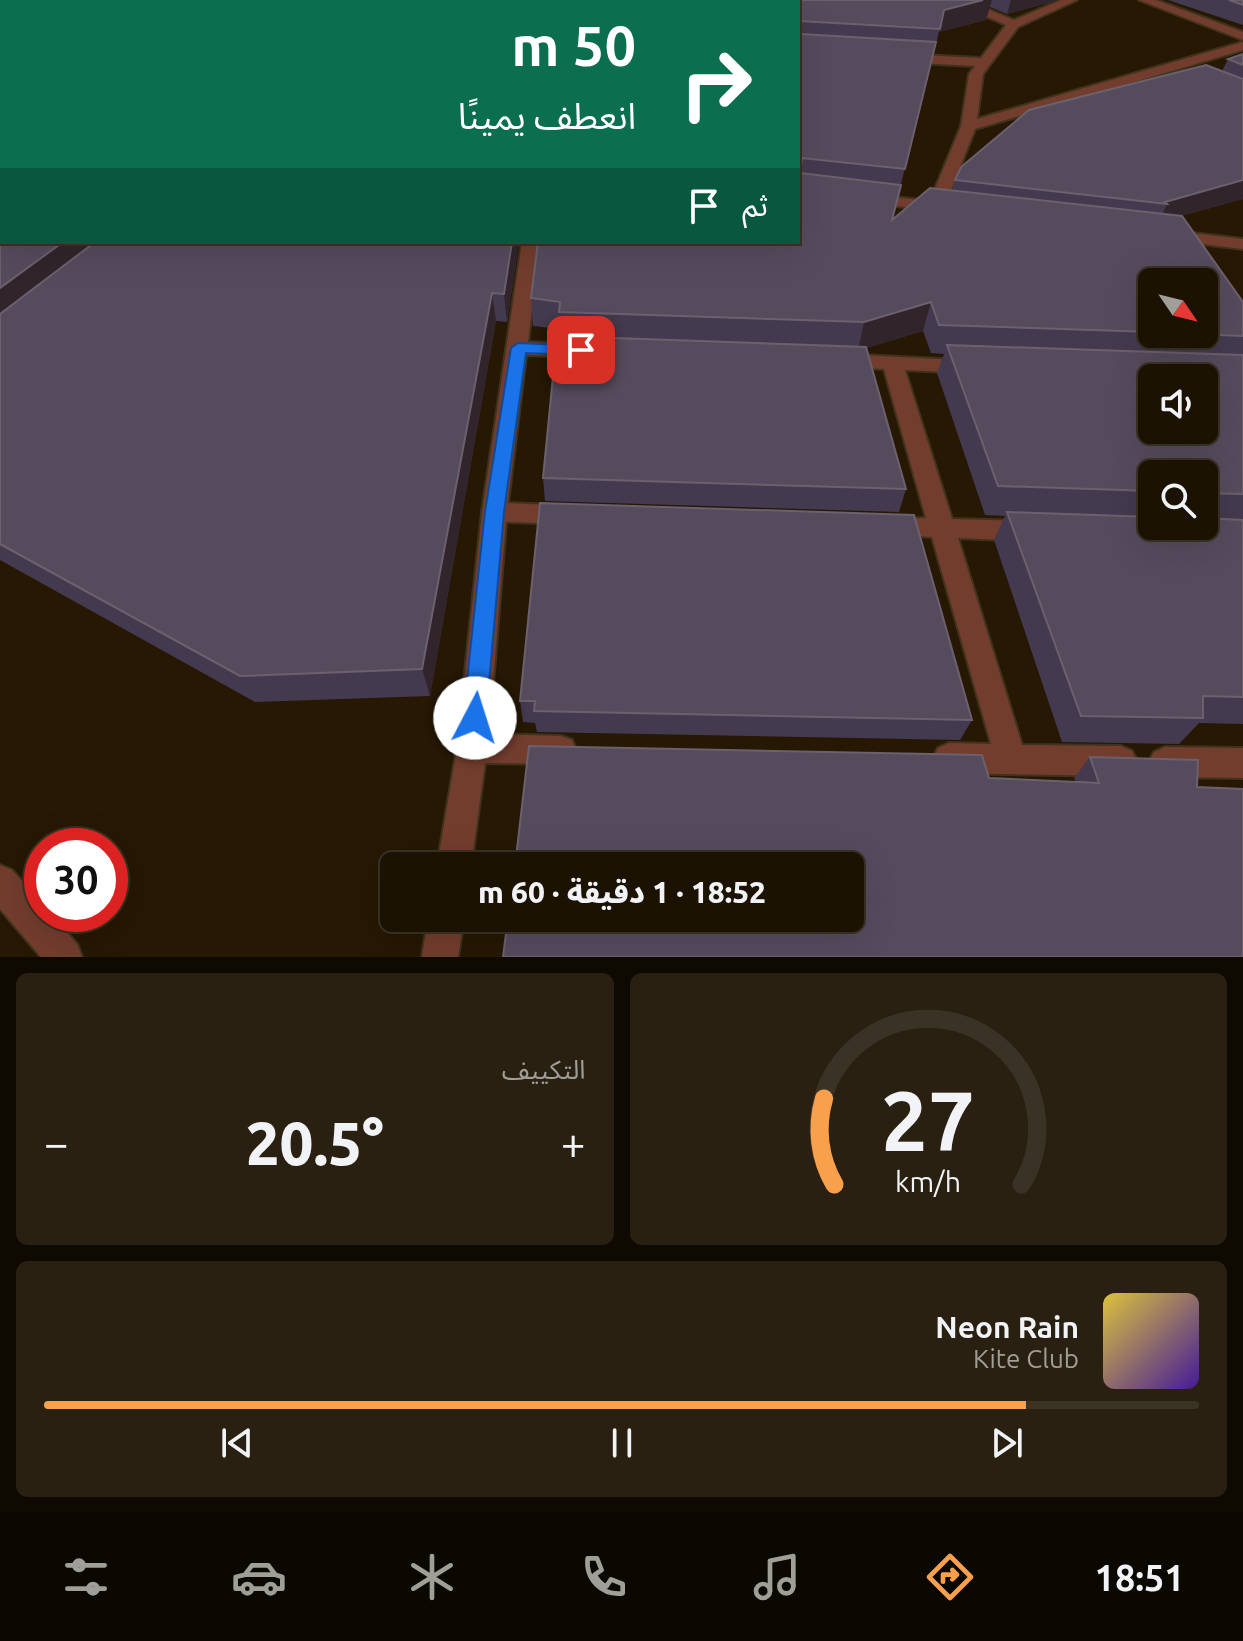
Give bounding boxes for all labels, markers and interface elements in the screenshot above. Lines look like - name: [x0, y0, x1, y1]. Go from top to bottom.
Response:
- text: 50 m: [511, 14, 636, 77]
- icon: right: [664, 32, 768, 136]
- text: انعطف يمينًا: [458, 95, 636, 136]
- icon: arrive: [682, 184, 726, 228]
- text: ثم: [742, 188, 768, 222]
- north arrow: [1138, 268, 1218, 348]
- map controls: [1138, 268, 1218, 540]
- pin: [547, 316, 615, 384]
- icon: arrive: [559, 328, 603, 372]
- button: sound: [1138, 364, 1218, 444]
- button: search: [1138, 460, 1218, 540]
- position arrow: [433, 676, 517, 760]
- speed limit sign: 30: [24, 828, 128, 932]
- text: 18:52 · 1 دقيقة · 60 m: [478, 875, 766, 909]
- text: التكييف: [502, 1055, 586, 1084]
- text: 27: [881, 1073, 975, 1167]
- text: 20.5°: [246, 1109, 384, 1176]
- text: −: [44, 1118, 69, 1167]
- text: +: [561, 1118, 586, 1167]
- text: km/h: [895, 1165, 961, 1197]
- text: Neon Rain: [935, 1310, 1079, 1344]
- text: Kite Club: [973, 1344, 1079, 1373]
- icon: previous: [215, 1421, 259, 1465]
- icon: pause: [600, 1421, 644, 1465]
- icon: next: [985, 1421, 1029, 1465]
- icon: filters: [58, 1549, 114, 1605]
- icon: car: [231, 1549, 287, 1605]
- icon: climate: [404, 1549, 460, 1605]
- icon: phone: [576, 1549, 632, 1605]
- icon: music: [749, 1549, 805, 1605]
- icon: directions: [922, 1549, 978, 1605]
- text: 18:51: [1095, 1557, 1185, 1598]

